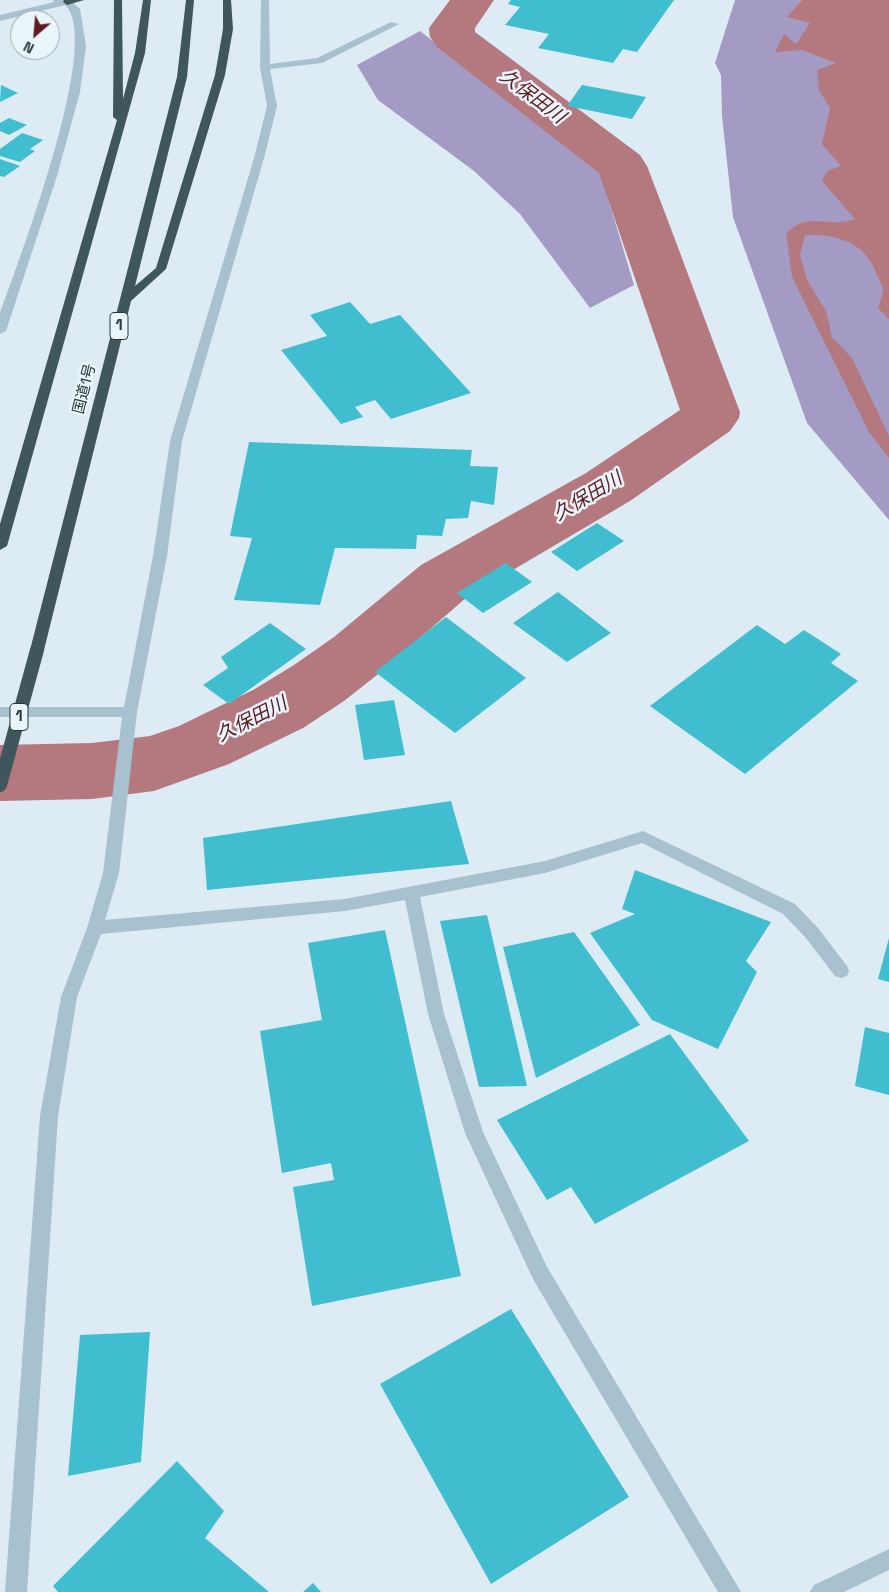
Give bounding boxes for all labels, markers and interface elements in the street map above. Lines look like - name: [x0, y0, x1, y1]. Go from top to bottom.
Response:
- north arrow: [10, 10, 60, 60]
- text: N: [20, 37, 37, 58]
- water label: 久保田川: [495, 65, 569, 129]
- road number: 1: [110, 312, 128, 340]
- street label: 国道1号: [70, 362, 100, 416]
- water label: 久保田川: [550, 468, 626, 526]
- water label: 久保田川: [213, 693, 291, 747]
- road number: 1: [10, 704, 28, 730]

